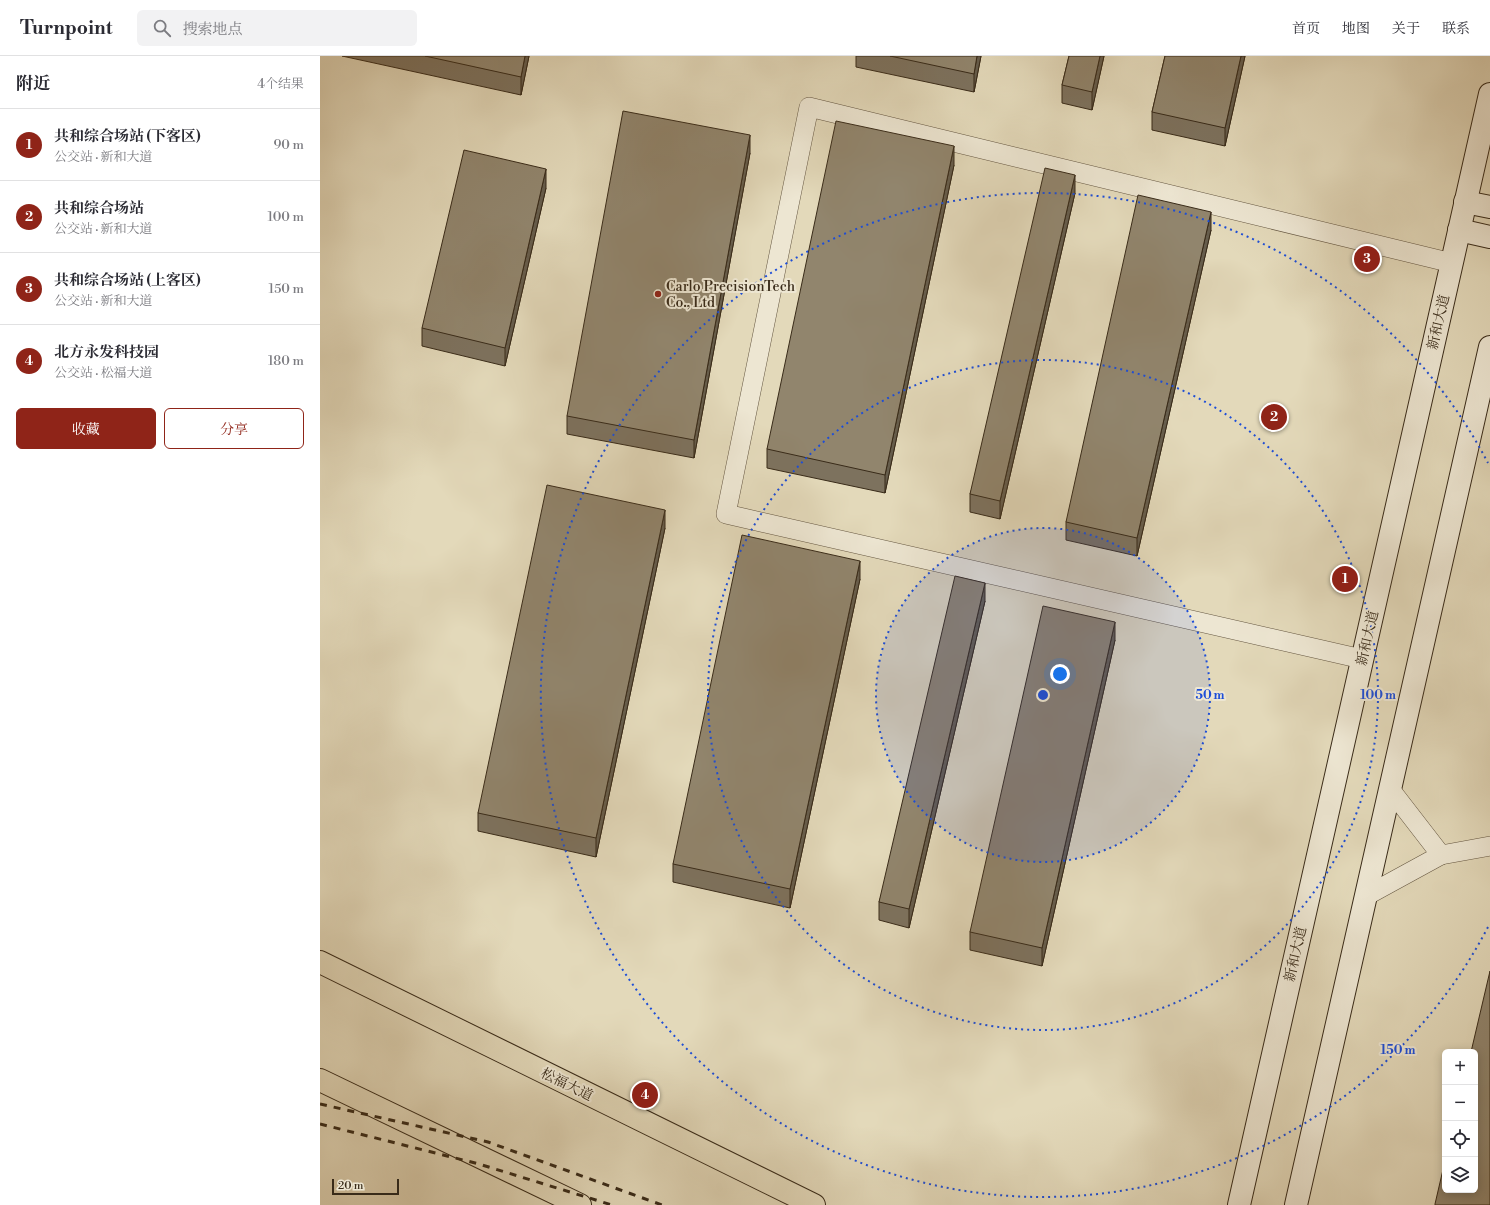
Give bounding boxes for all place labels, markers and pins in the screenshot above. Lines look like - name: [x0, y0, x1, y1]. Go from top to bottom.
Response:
- pin: 3: [1354, 244, 1380, 274]
- place label: Carlo PrecisionTech Co., Ltd: [666, 278, 796, 312]
- marker: Carlo PrecisionTech Co., Ltd: [653, 289, 663, 299]
- pin: 2: [1261, 402, 1287, 432]
- pin: 1: [1332, 564, 1358, 594]
- centre of rings: [1036, 688, 1050, 702]
- pin: 4: [632, 1080, 658, 1110]

